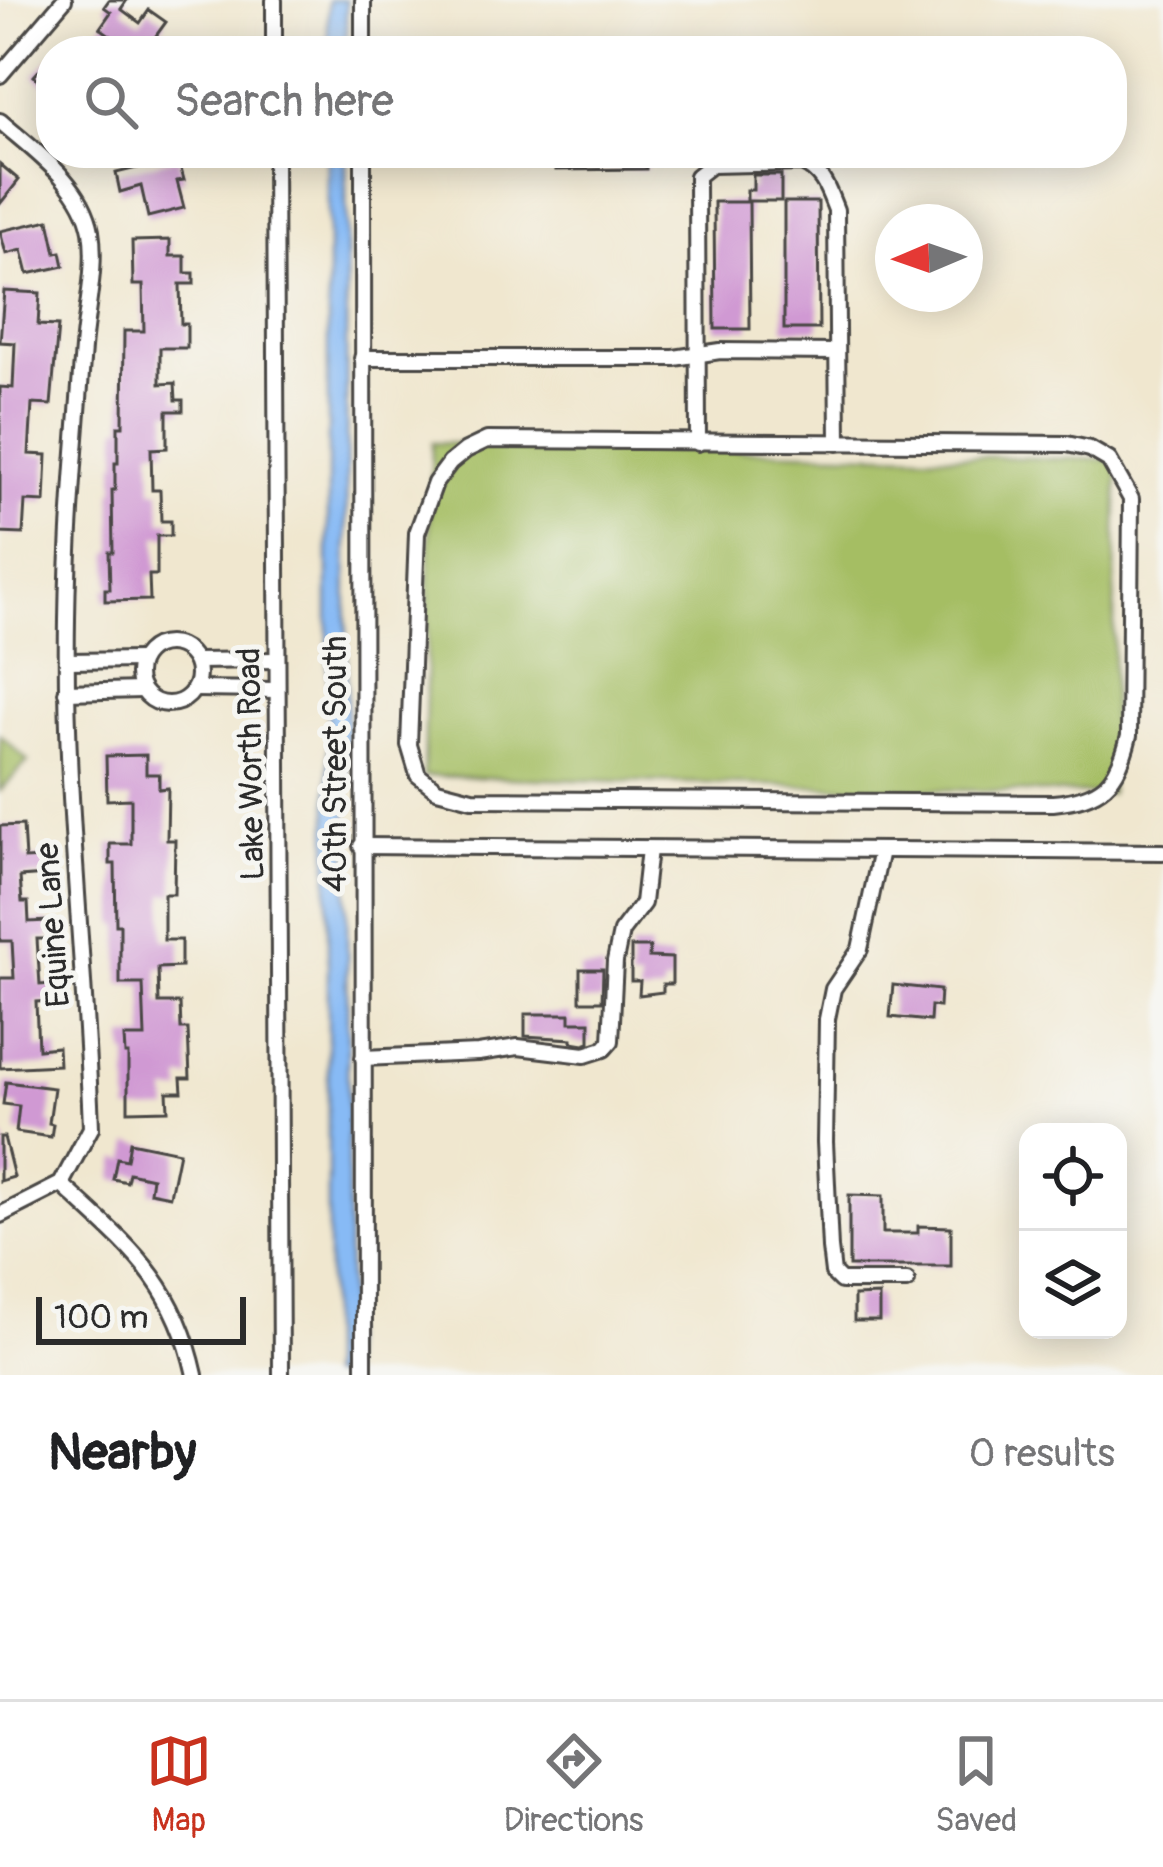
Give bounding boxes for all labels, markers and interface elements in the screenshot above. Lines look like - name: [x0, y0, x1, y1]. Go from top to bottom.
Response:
- search box: [36, 36, 1127, 168]
- icon: search: [78, 69, 144, 135]
- text: Search here: [174, 74, 394, 130]
- north arrow: [875, 204, 983, 312]
- street label: 40th Street South: [315, 636, 356, 892]
- street label: Lake Worth Road: [228, 647, 274, 881]
- street label: Equine Lane: [27, 841, 79, 1009]
- map controls: [1019, 1123, 1127, 1339]
- button: locate: [1019, 1123, 1127, 1231]
- button: layers: [1019, 1231, 1127, 1339]
- scale bar: [36, 1291, 246, 1344]
- text: 100 m: [54, 1297, 148, 1338]
- text: Nearby: [48, 1421, 196, 1485]
- text: 0 results: [969, 1429, 1115, 1478]
- tab: Map: [146, 1728, 212, 1841]
- tab: Directions: [504, 1728, 644, 1841]
- tab: Saved: [935, 1728, 1017, 1841]

